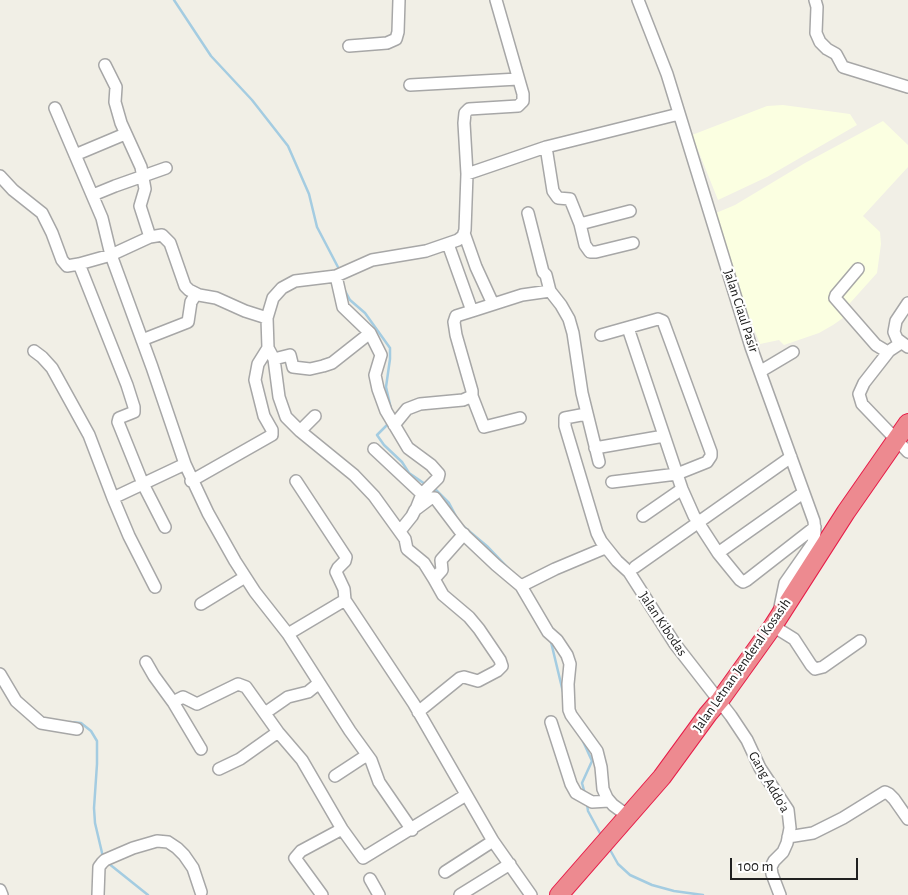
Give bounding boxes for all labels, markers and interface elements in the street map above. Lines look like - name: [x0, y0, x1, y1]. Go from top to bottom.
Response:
- street label: Jalan Ciaul Pasir: [720, 267, 762, 355]
- street label: Jalan Kibodas: [635, 589, 691, 659]
- street label: Jalan Letnan Jenderal Kosasih: [689, 595, 795, 735]
- street label: Gang Addo'a: [745, 748, 793, 816]
- scale bar: [733, 848, 860, 880]
- text: 100 m: [738, 859, 773, 874]

